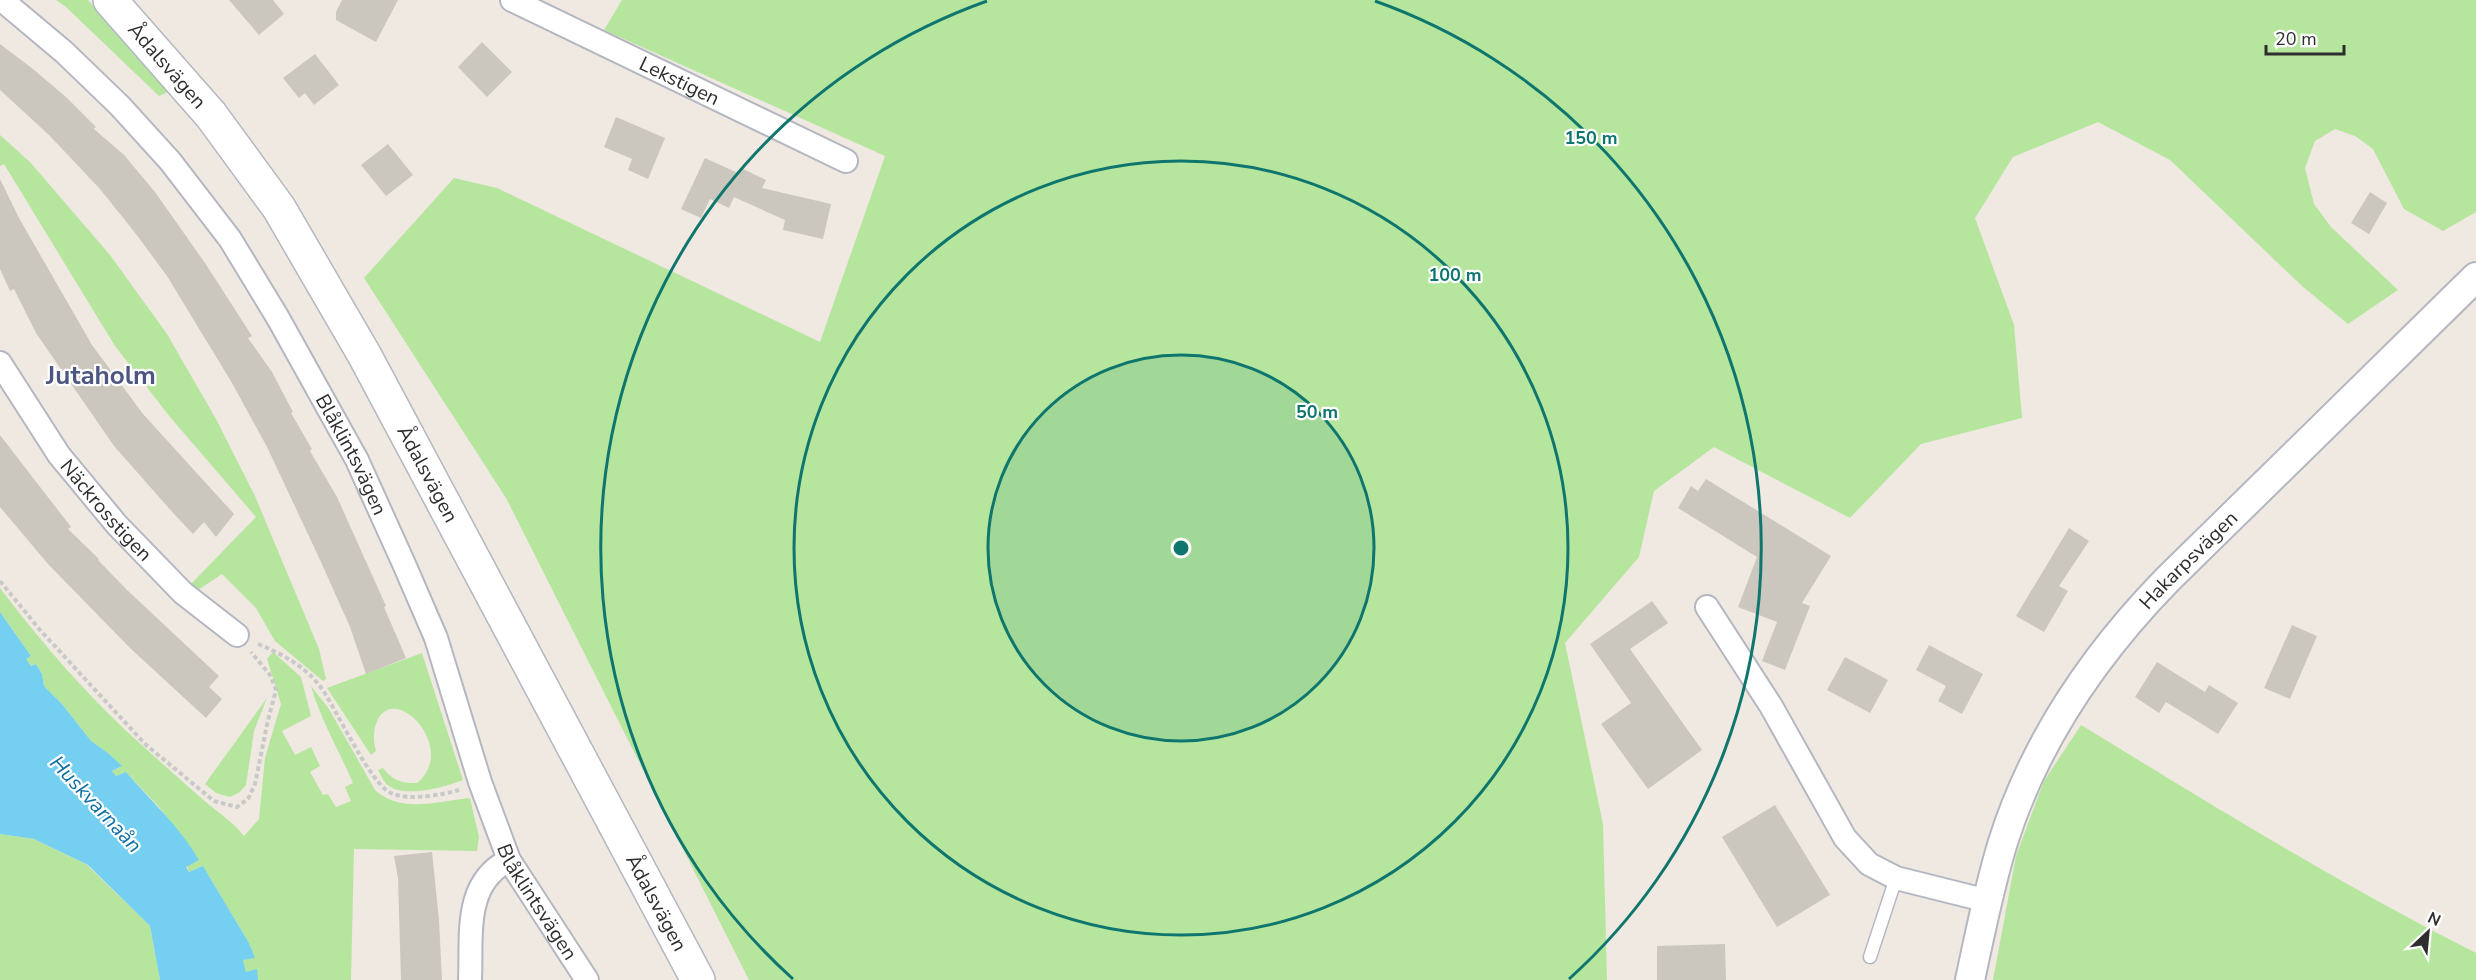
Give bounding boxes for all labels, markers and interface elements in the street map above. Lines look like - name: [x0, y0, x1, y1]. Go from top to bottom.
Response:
- street label: Ådalsvägen: [122, 17, 212, 115]
- scale bar: [2266, 18, 2344, 56]
- text: 20 m: [2275, 27, 2317, 51]
- street label: Lekstigen: [635, 50, 724, 112]
- text: 150 m: [1564, 126, 1618, 150]
- text: 100 m: [1428, 263, 1482, 287]
- district label: Jutaholm: [45, 358, 156, 393]
- street label: Blåklintsvägen: [309, 389, 393, 520]
- text: 50 m: [1296, 400, 1338, 424]
- street label: Ådalsvägen: [390, 421, 464, 527]
- street label: Näckrosstigen: [54, 454, 158, 567]
- street label: Hakarpsvägen: [2133, 505, 2244, 615]
- centre of rings: [1171, 538, 1191, 558]
- water label: Huskvarnaån: [44, 749, 148, 859]
- street label: Blåklintsvägen: [490, 840, 583, 965]
- street label: Ådalsvägen: [619, 850, 693, 956]
- north arrow: [2398, 902, 2458, 962]
- text: N: [2424, 907, 2444, 932]

